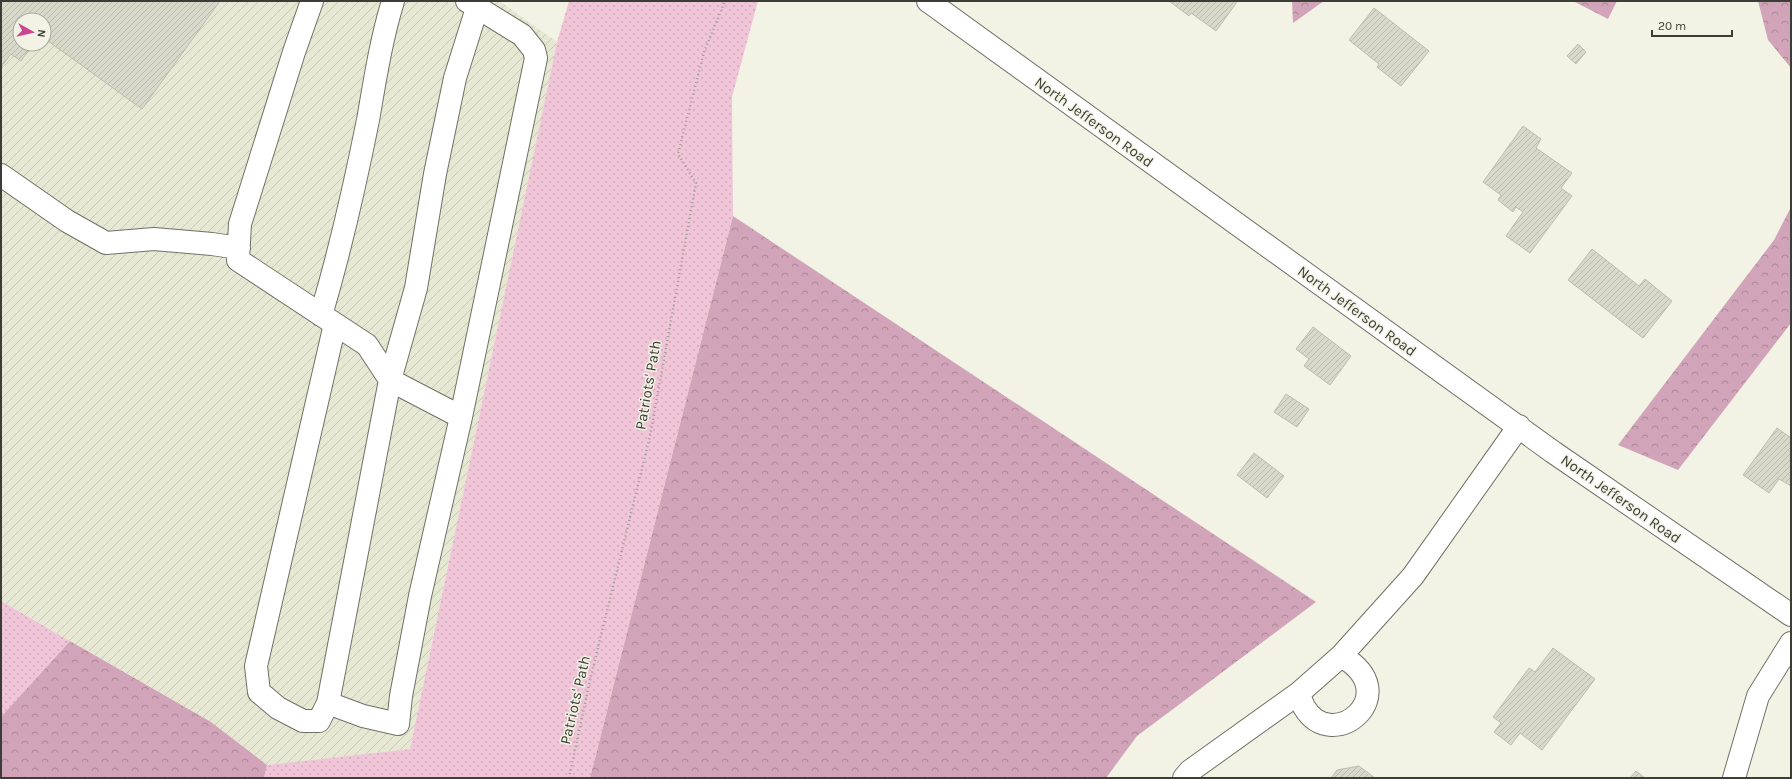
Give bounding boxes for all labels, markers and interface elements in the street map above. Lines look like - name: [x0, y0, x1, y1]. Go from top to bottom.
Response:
- north arrow: [12, 12, 52, 52]
- scale bar: [1652, 12, 1732, 38]
- text: 20 m: [1658, 19, 1686, 33]
- text: N: [34, 29, 48, 38]
- street label: North Jefferson Road: [1031, 73, 1157, 171]
- street label: North Jefferson Road: [1294, 262, 1420, 360]
- street label: Patriots' Path: [631, 339, 665, 431]
- street label: North Jefferson Road: [1557, 451, 1685, 547]
- street label: Patriots' Path: [556, 654, 594, 746]

